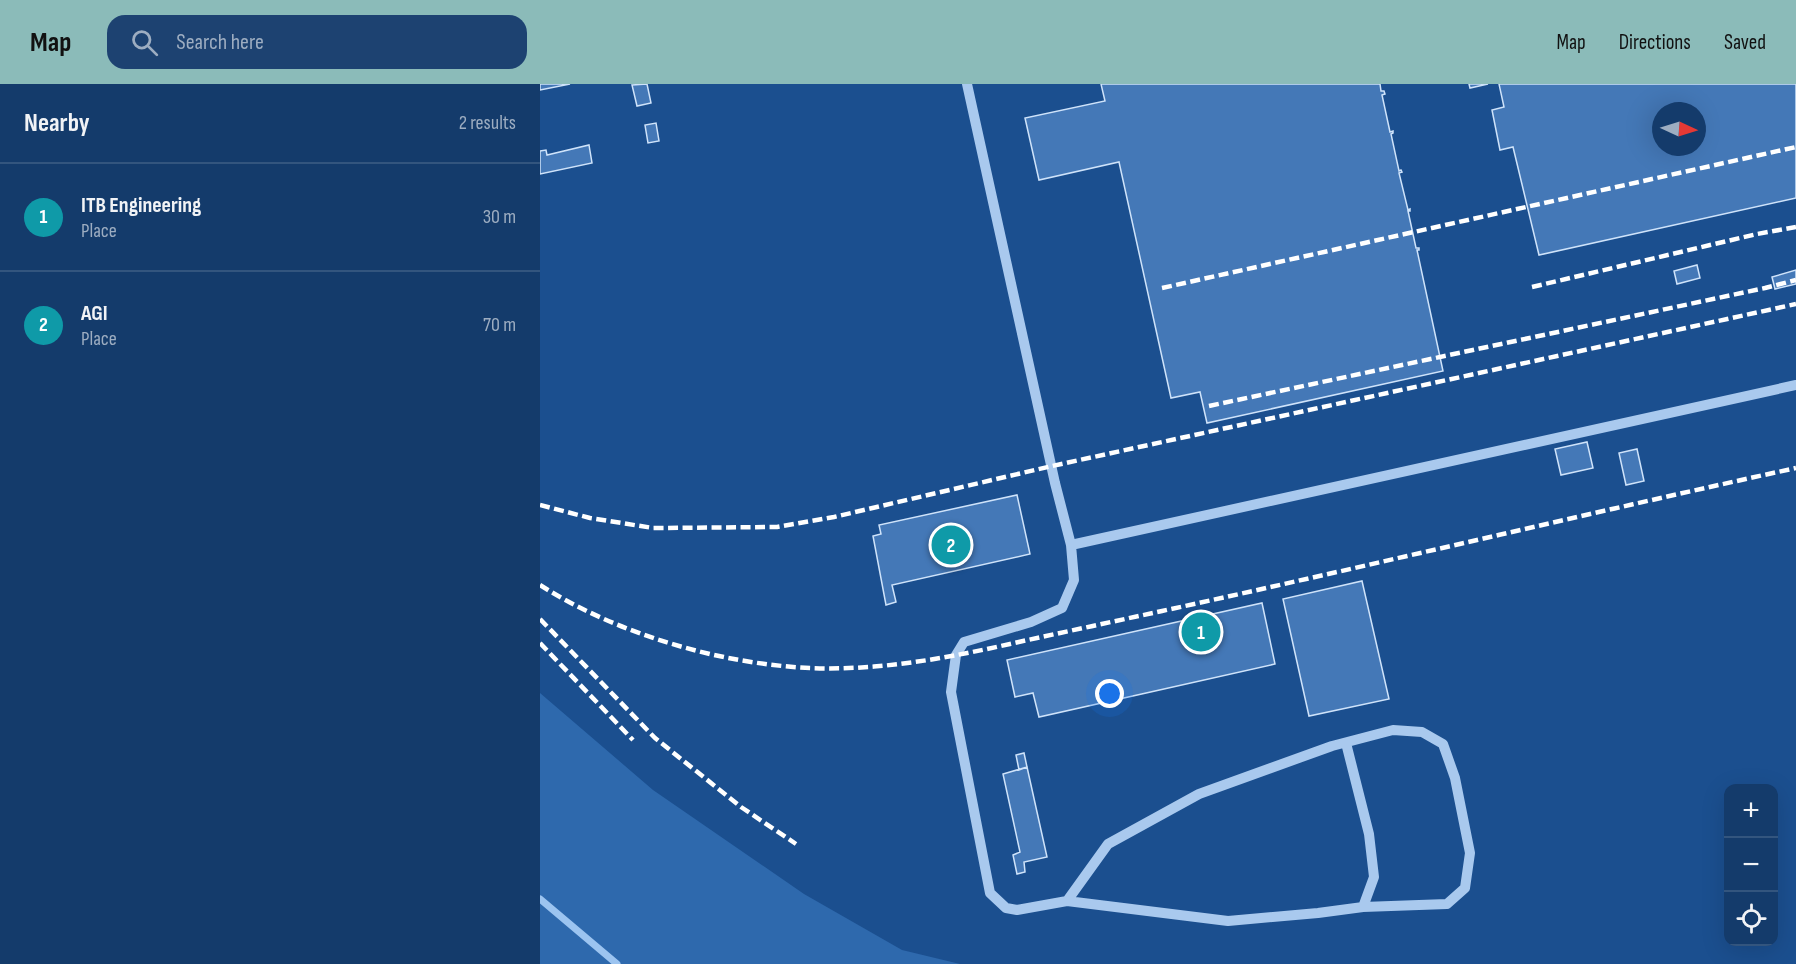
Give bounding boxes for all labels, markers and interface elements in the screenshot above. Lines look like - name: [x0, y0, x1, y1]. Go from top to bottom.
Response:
- search box: [107, 15, 527, 69]
- text: Map: [30, 26, 71, 59]
- icon: search: [128, 26, 161, 59]
- text: Search here: [176, 29, 264, 56]
- text: Map: [1556, 30, 1586, 55]
- text: Directions: [1619, 30, 1691, 55]
- text: Saved: [1724, 30, 1766, 55]
- north arrow: [1652, 102, 1706, 156]
- text: Nearby: [24, 108, 90, 139]
- text: 2 results: [459, 111, 516, 135]
- text: ITB Engineering: [81, 192, 201, 219]
- text: 1: [40, 205, 47, 229]
- text: 30 m: [483, 205, 516, 229]
- text: Place: [81, 219, 117, 243]
- text: AGI: [81, 300, 108, 327]
- text: 2: [39, 313, 48, 337]
- text: 70 m: [483, 313, 516, 337]
- text: Place: [81, 327, 117, 351]
- pin: 2: [932, 522, 970, 568]
- pin: 1: [1182, 610, 1220, 654]
- your location: [1095, 679, 1124, 708]
- map controls: [1724, 784, 1778, 946]
- button: +: [1724, 784, 1778, 838]
- button: −: [1724, 838, 1778, 892]
- button: locate: [1724, 892, 1778, 946]

